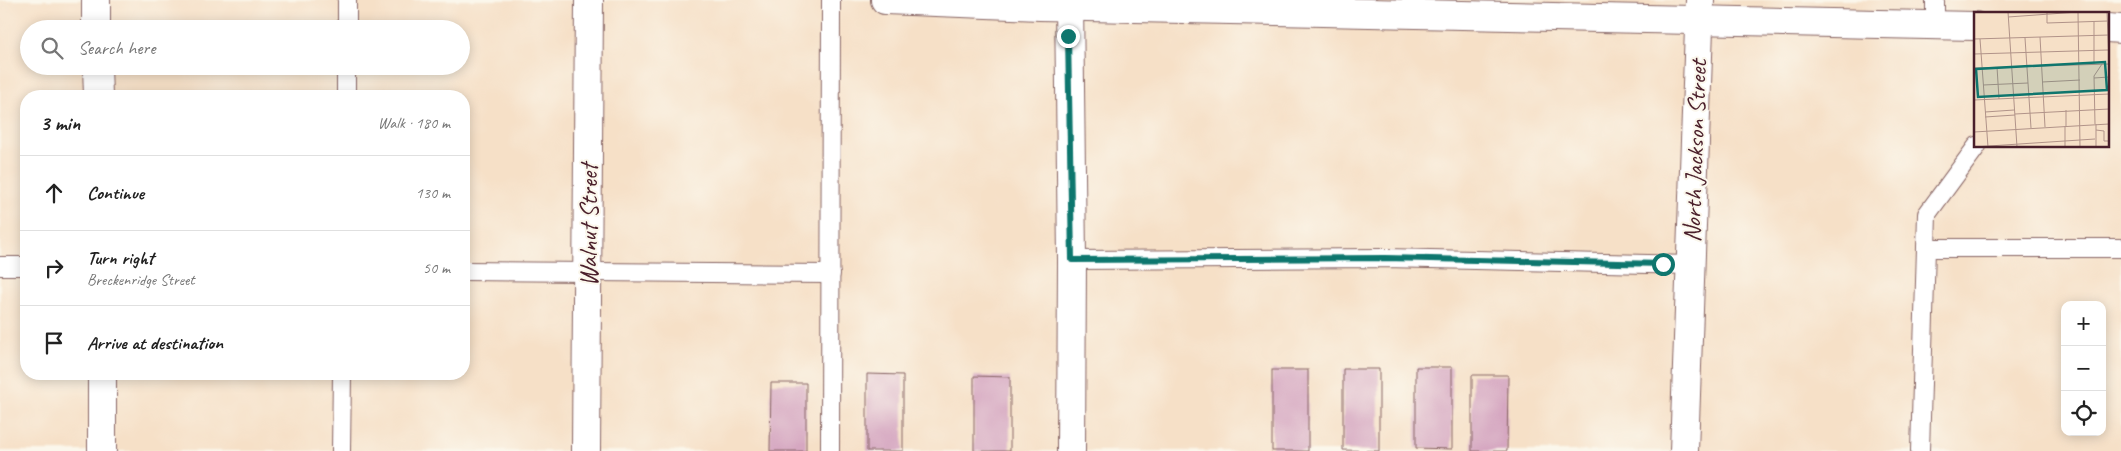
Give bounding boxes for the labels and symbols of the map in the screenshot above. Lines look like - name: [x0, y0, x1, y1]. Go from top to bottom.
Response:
- inset map: [1974, 12, 2108, 148]
- route end: [1057, 25, 1080, 48]
- street label: North Jackson Street: [1676, 56, 1714, 243]
- street label: Walnut Street: [573, 160, 605, 286]
- route start: [1652, 253, 1675, 276]

